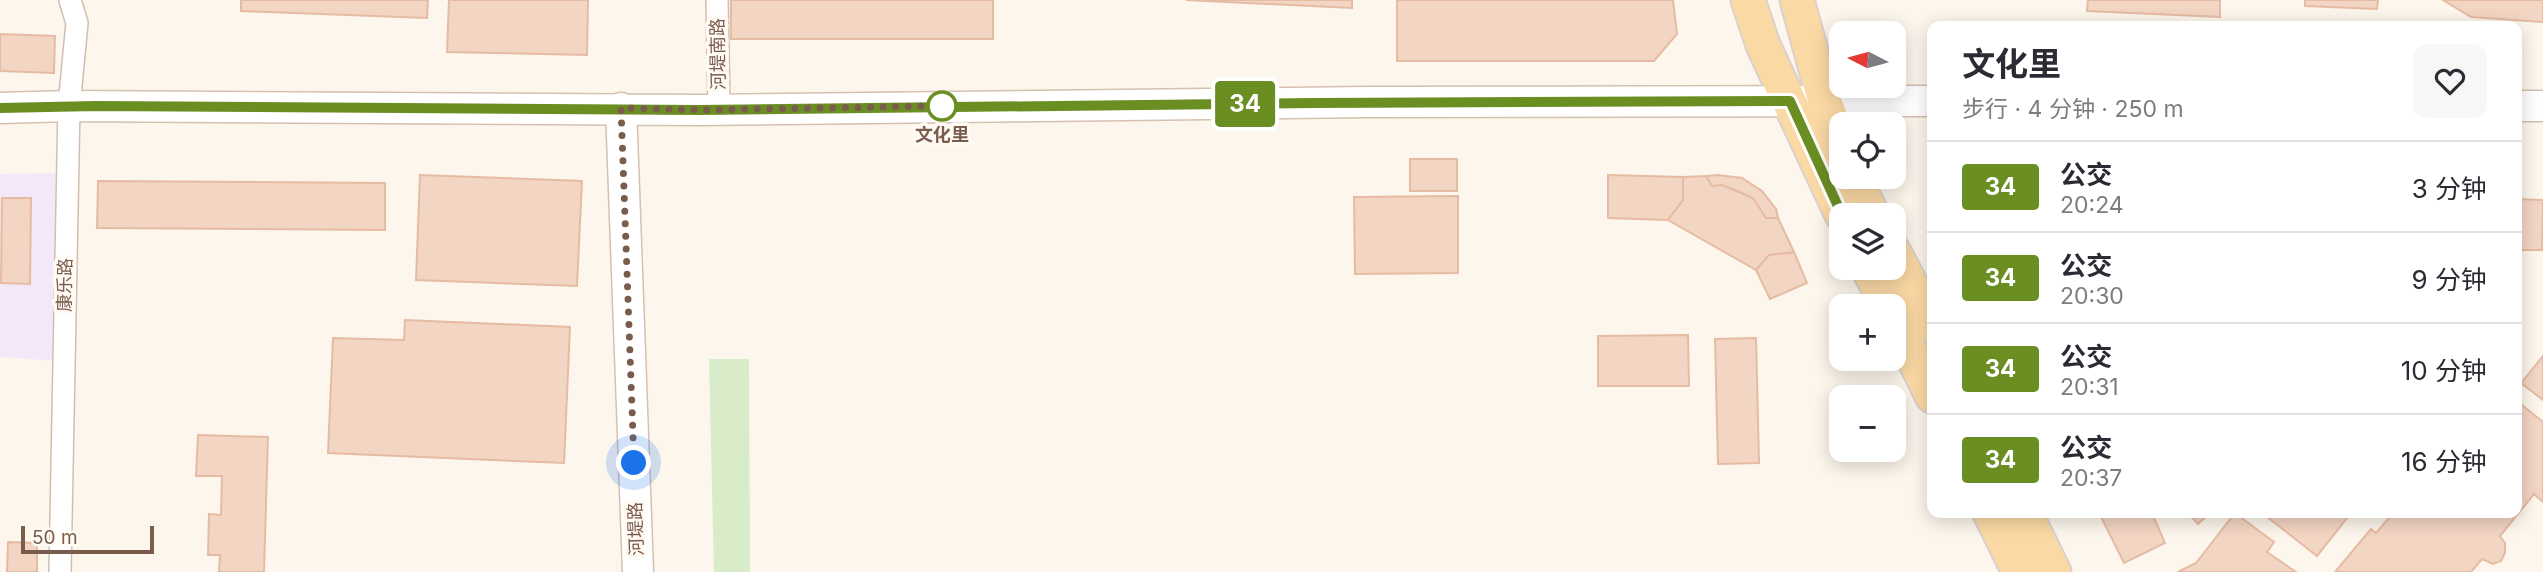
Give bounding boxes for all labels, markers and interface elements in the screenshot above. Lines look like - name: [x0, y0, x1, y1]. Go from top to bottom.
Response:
- street label: 河堤南路: [706, 18, 729, 90]
- north arrow: [1829, 21, 1906, 98]
- map controls: [1829, 21, 1906, 462]
- text: 文化里: [1962, 44, 2061, 84]
- button: heart: [2413, 44, 2487, 118]
- line badge: 34: [1214, 81, 1276, 127]
- text: 34: [1229, 89, 1261, 118]
- marker: 文化里: [927, 91, 957, 121]
- text: 步行 · 4 分钟 · 250 m: [1962, 95, 2184, 123]
- button: locate: [1829, 112, 1906, 189]
- place label: 文化里: [915, 124, 969, 145]
- text: 公交: [2060, 159, 2112, 190]
- text: 34: [1985, 172, 2016, 201]
- text: 3 分钟: [2412, 173, 2487, 204]
- text: 20:24: [2060, 191, 2124, 219]
- button: layers: [1829, 203, 1906, 280]
- text: 公交: [2060, 250, 2112, 281]
- street label: 康乐路: [54, 258, 75, 312]
- text: 34: [1985, 263, 2016, 292]
- text: 9 分钟: [2412, 264, 2487, 295]
- text: 20:30: [2060, 282, 2124, 310]
- button: +: [1829, 294, 1906, 371]
- text: 公交: [2060, 341, 2112, 372]
- text: 34: [1985, 354, 2016, 383]
- text: 10 分钟: [2401, 355, 2487, 386]
- text: 20:31: [2060, 373, 2119, 401]
- button: −: [1829, 385, 1906, 462]
- text: 公交: [2060, 432, 2112, 463]
- your location: [616, 445, 651, 480]
- text: 34: [1985, 445, 2016, 474]
- text: 16 分钟: [2401, 446, 2487, 477]
- text: 20:37: [2060, 464, 2122, 492]
- street label: 河堤路: [624, 502, 647, 556]
- scale bar: [21, 523, 154, 555]
- text: 50 m: [32, 526, 78, 549]

